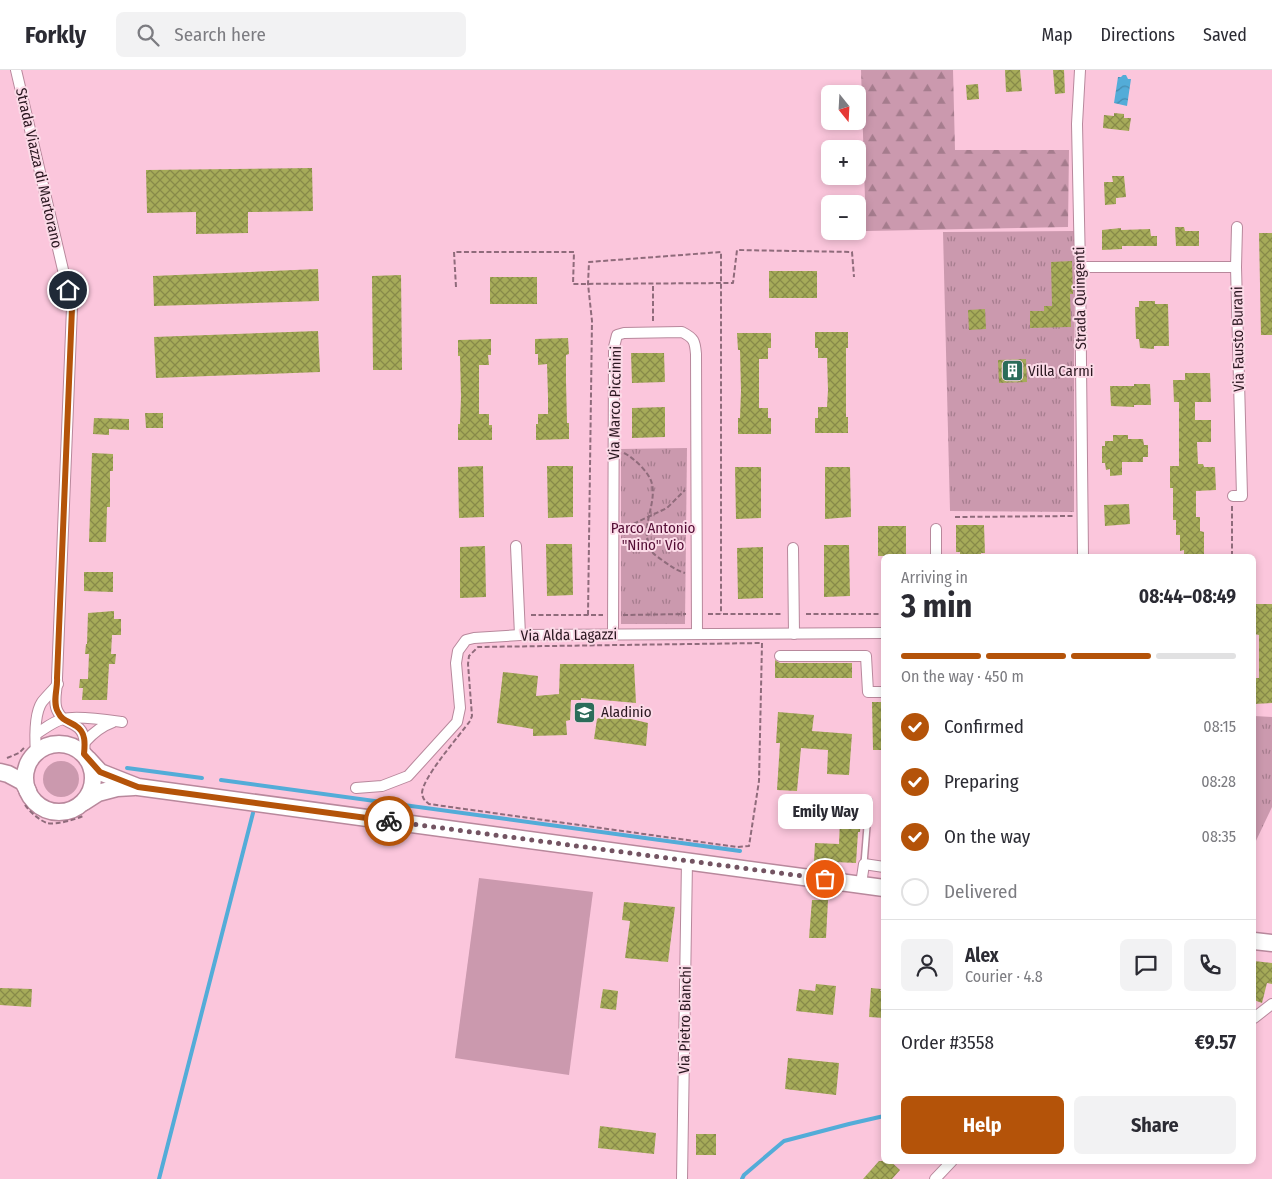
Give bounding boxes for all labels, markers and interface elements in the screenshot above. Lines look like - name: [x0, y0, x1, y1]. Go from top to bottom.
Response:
- search box: [116, 12, 466, 57]
- text: Forkly: [25, 21, 86, 49]
- icon: search: [134, 21, 162, 49]
- text: Search here: [174, 23, 266, 46]
- text: Map: [1041, 24, 1073, 46]
- text: Directions: [1101, 24, 1175, 46]
- text: Saved: [1203, 24, 1247, 46]
- north arrow: [821, 85, 866, 130]
- map controls: [821, 85, 866, 240]
- street label: Strada Viazza di Martorano: [12, 86, 66, 250]
- button: +: [821, 140, 866, 185]
- button: −: [821, 195, 866, 240]
- street label: Strada Quingenti: [1070, 246, 1090, 350]
- pin: [47, 269, 89, 311]
- icon: home: [54, 276, 82, 304]
- street label: Via Fausto Burani: [1228, 286, 1248, 392]
- street label: Via Marco Piccinini: [605, 346, 625, 460]
- building icon: Villa Carmi: [1000, 359, 1024, 383]
- place label: Villa Carmi: [1028, 362, 1094, 380]
- park label: Parco Antonio "Nino" Vio: [611, 519, 695, 554]
- text: Arriving in: [901, 568, 968, 587]
- text: 08:44–08:49: [1139, 585, 1236, 608]
- text: 3 min: [901, 587, 972, 625]
- street label: Via Alda Lagazzi: [521, 625, 617, 645]
- text: On the way · 450 m: [901, 667, 1024, 686]
- school or university icon: Aladinio: [573, 700, 597, 724]
- place label: Aladinio: [601, 703, 652, 721]
- icon: check: [901, 713, 929, 741]
- text: Confirmed: [944, 715, 1024, 738]
- text: 08:15: [1203, 717, 1236, 736]
- icon: check: [901, 768, 929, 796]
- text: Preparing: [944, 770, 1019, 793]
- text: 08:28: [1201, 772, 1236, 791]
- callout: Emily Way: [778, 794, 872, 829]
- courier: [364, 796, 414, 846]
- text: Emily Way: [792, 802, 859, 821]
- icon: bike: [375, 807, 403, 835]
- icon: check: [901, 823, 929, 851]
- text: On the way: [944, 825, 1030, 848]
- text: 08:35: [1202, 827, 1236, 846]
- pin: [804, 858, 846, 900]
- icon: bag: [811, 865, 839, 893]
- text: Delivered: [944, 880, 1018, 903]
- button: person: [901, 939, 953, 991]
- button: chat: [1120, 939, 1172, 991]
- button: phone: [1184, 939, 1236, 991]
- text: Alex: [965, 944, 999, 967]
- street label: Via Pietro Bianchi: [675, 966, 695, 1074]
- text: Courier · 4.8: [965, 967, 1043, 986]
- text: Order #3558: [901, 1031, 994, 1054]
- text: €9.57: [1195, 1031, 1236, 1054]
- button: Help: [901, 1096, 1064, 1154]
- button: Share: [1074, 1096, 1236, 1154]

